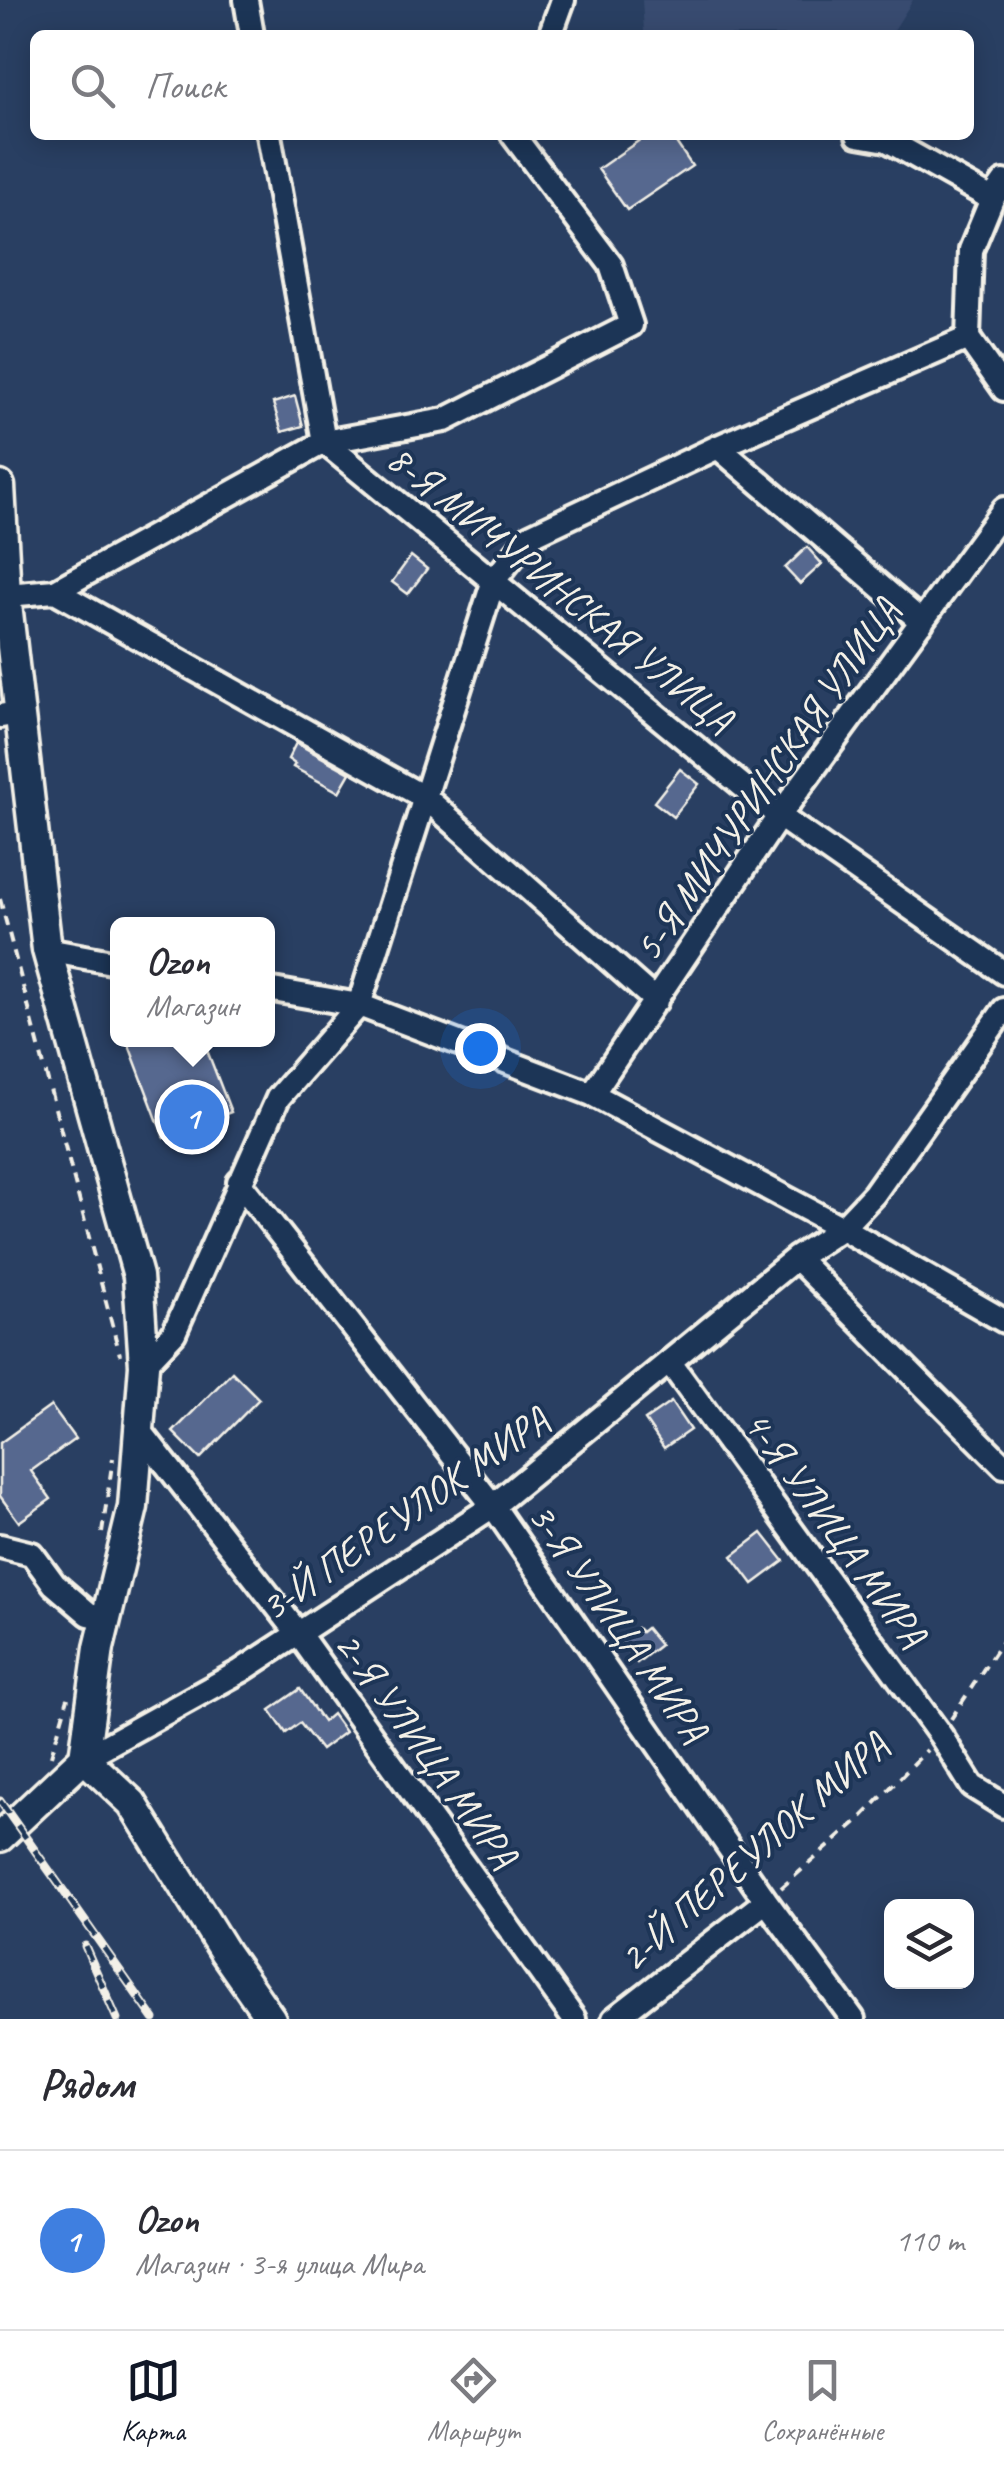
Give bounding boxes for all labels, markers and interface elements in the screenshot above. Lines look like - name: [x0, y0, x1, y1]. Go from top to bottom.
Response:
- search box: [30, 30, 974, 140]
- icon: search: [65, 58, 120, 113]
- text: Поиск: [145, 62, 225, 109]
- street label: 8-Я МИЧУРИНСКАЯ УЛИЦА: [377, 434, 745, 745]
- street label: 5-Я МИЧУРИНСКАЯ УЛИЦА: [623, 588, 912, 971]
- popup: [110, 917, 275, 1047]
- text: Ozon: [146, 938, 209, 985]
- text: Магазин: [146, 985, 239, 1026]
- your location: [455, 1023, 506, 1074]
- pin: 1: [160, 1080, 224, 1154]
- street label: 3-Й ПЕРЕУЛОК МИРА: [251, 1395, 559, 1632]
- street label: 4-Я УЛИЦА МИРА: [732, 1400, 939, 1658]
- street label: 3-Я УЛИЦА МИРА: [517, 1493, 720, 1753]
- street label: 2-Я УЛИЦА МИРА: [323, 1621, 530, 1879]
- street label: 2-Й ПЕРЕУЛОК МИРА: [609, 1720, 899, 1982]
- map controls: [884, 1899, 974, 1989]
- button: layers: [884, 1899, 974, 1989]
- text: Рядом: [40, 2058, 134, 2111]
- text: Ozon: [135, 2196, 199, 2243]
- text: 1: [65, 2220, 80, 2261]
- text: 110 m: [895, 2220, 964, 2261]
- text: Магазин · 3-я улица Мира: [135, 2243, 424, 2284]
- tab: Карта: [121, 2353, 185, 2448]
- tab: Маршрут: [427, 2353, 519, 2448]
- tab: Сохранённые: [761, 2353, 883, 2448]

